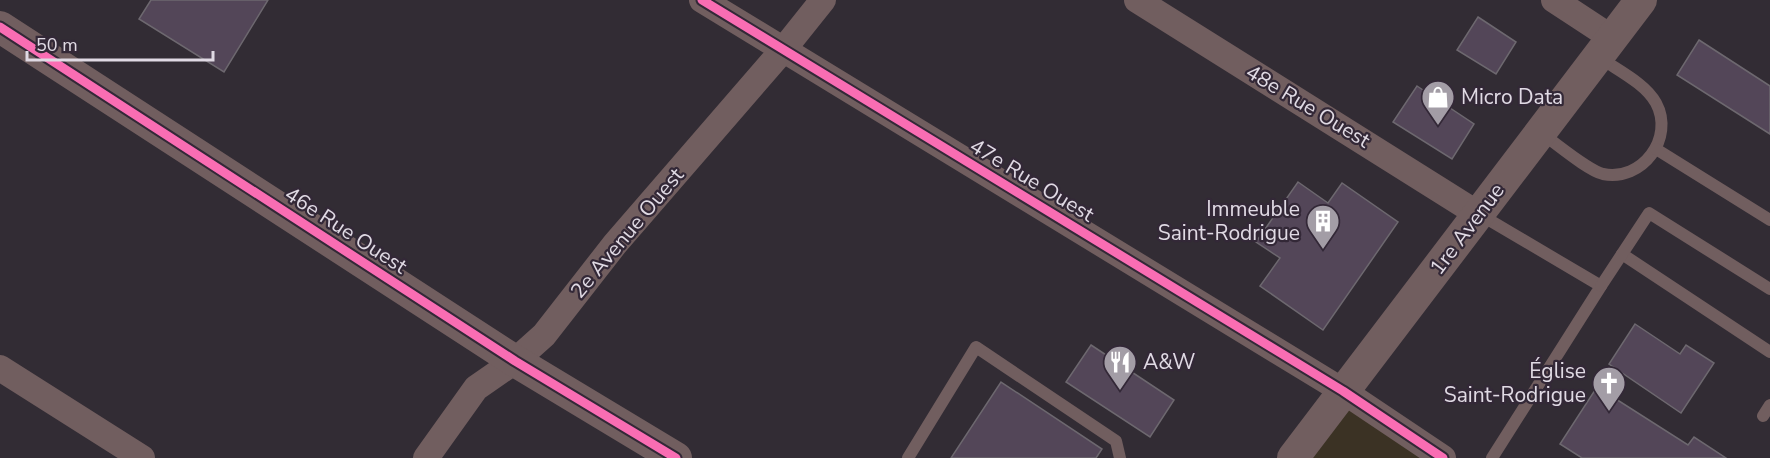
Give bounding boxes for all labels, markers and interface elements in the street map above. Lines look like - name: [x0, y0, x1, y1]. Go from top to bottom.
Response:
- scale bar: [27, 24, 213, 62]
- text: 50 m: [36, 33, 78, 57]
- street label: 48e Rue Ouest: [1241, 58, 1376, 155]
- shop icon: Micro Data: [1420, 79, 1456, 126]
- place label: Micro Data: [1461, 83, 1563, 111]
- street label: 47e Rue Ouest: [965, 132, 1100, 229]
- street label: 2e Avenue Ouest: [564, 161, 690, 304]
- street label: 1re Avenue: [1423, 177, 1511, 281]
- street label: 46e Rue Ouest: [279, 180, 413, 280]
- place label: Immeuble Saint-Rodrigue: [1158, 195, 1300, 247]
- building icon: Immeuble Saint-Rodrigue: [1305, 203, 1341, 250]
- restaurant icon: A&W: [1102, 344, 1138, 391]
- place label: A&W: [1143, 348, 1195, 376]
- place label: Église Saint-Rodrigue: [1444, 357, 1586, 409]
- church icon: Église Saint-Rodrigue: [1591, 365, 1627, 412]

